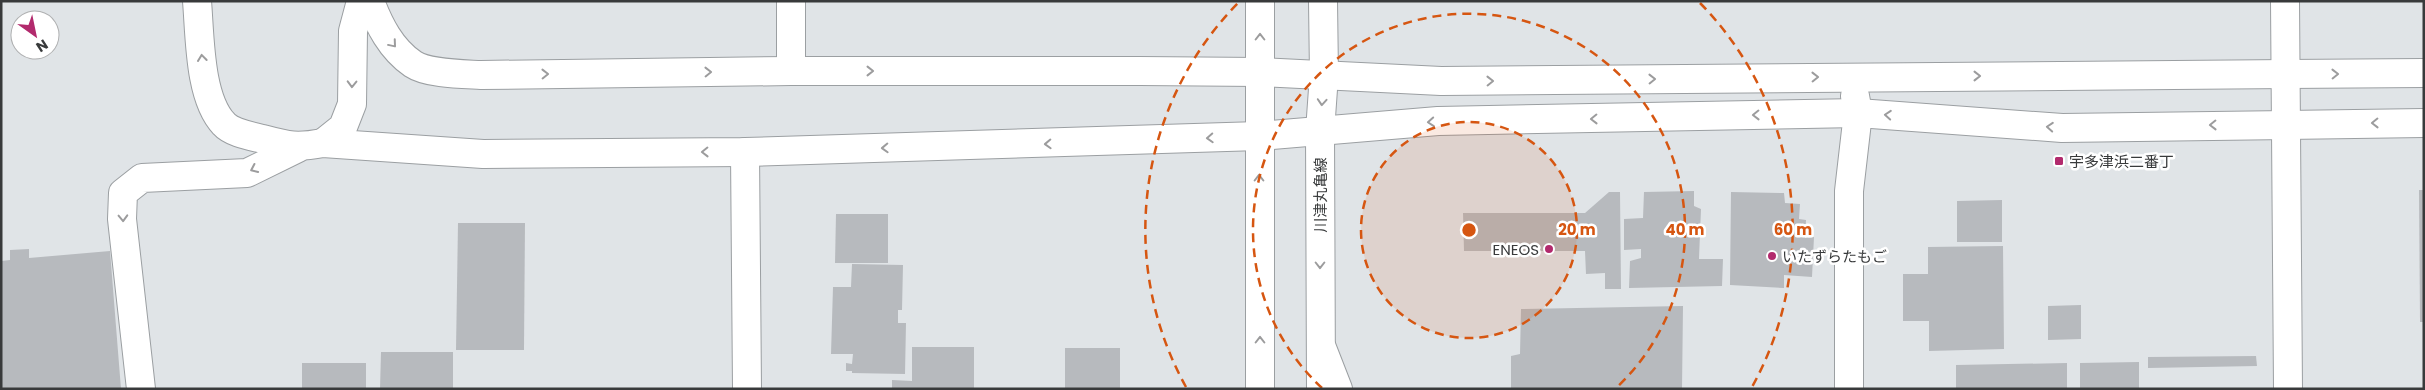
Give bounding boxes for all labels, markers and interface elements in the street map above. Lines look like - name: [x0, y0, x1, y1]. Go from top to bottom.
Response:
- north arrow: [10, 10, 60, 60]
- one-way arrow: [1255, 33, 1265, 40]
- text: N: [32, 35, 52, 57]
- one-way arrow: [388, 38, 397, 47]
- one-way arrow: [197, 53, 208, 61]
- one-way arrow: [867, 66, 875, 76]
- one-way arrow: [704, 67, 712, 77]
- one-way arrow: [542, 69, 550, 79]
- one-way arrow: [2332, 69, 2340, 79]
- one-way arrow: [1974, 71, 1981, 81]
- one-way arrow: [1811, 72, 1819, 82]
- one-way arrow: [1648, 74, 1656, 84]
- one-way arrow: [1486, 76, 1494, 86]
- one-way arrow: [347, 80, 357, 88]
- one-way arrow: [1317, 99, 1328, 107]
- one-way arrow: [1752, 110, 1760, 121]
- one-way arrow: [1884, 110, 1892, 121]
- one-way arrow: [1590, 114, 1598, 124]
- one-way arrow: [1427, 116, 1435, 127]
- one-way arrow: [2371, 118, 2378, 128]
- one-way arrow: [2208, 120, 2216, 130]
- one-way arrow: [2046, 122, 2054, 133]
- one-way arrow: [1206, 133, 1214, 144]
- one-way arrow: [1043, 139, 1051, 149]
- one-way arrow: [881, 143, 888, 153]
- one-way arrow: [701, 147, 708, 157]
- place label: 宇多津浜二番丁: [2069, 151, 2174, 172]
- marker: 宇多津浜二番丁: [2053, 155, 2065, 167]
- street label: 川津丸亀線: [1310, 157, 1331, 233]
- one-way arrow: [250, 163, 259, 174]
- one-way arrow: [1254, 173, 1264, 181]
- one-way arrow: [118, 215, 128, 223]
- text: 20 m: [1558, 219, 1596, 240]
- text: 40 m: [1665, 219, 1705, 240]
- text: 60 m: [1774, 219, 1812, 240]
- centre of rings: [1460, 221, 1478, 239]
- place label: ENEOS: [1492, 239, 1539, 260]
- marker: ENEOS: [1543, 243, 1555, 255]
- place label: いたずらたもご: [1782, 246, 1887, 267]
- marker: いたずらたもご: [1766, 250, 1778, 262]
- one-way arrow: [1315, 262, 1325, 269]
- one-way arrow: [1255, 336, 1265, 344]

